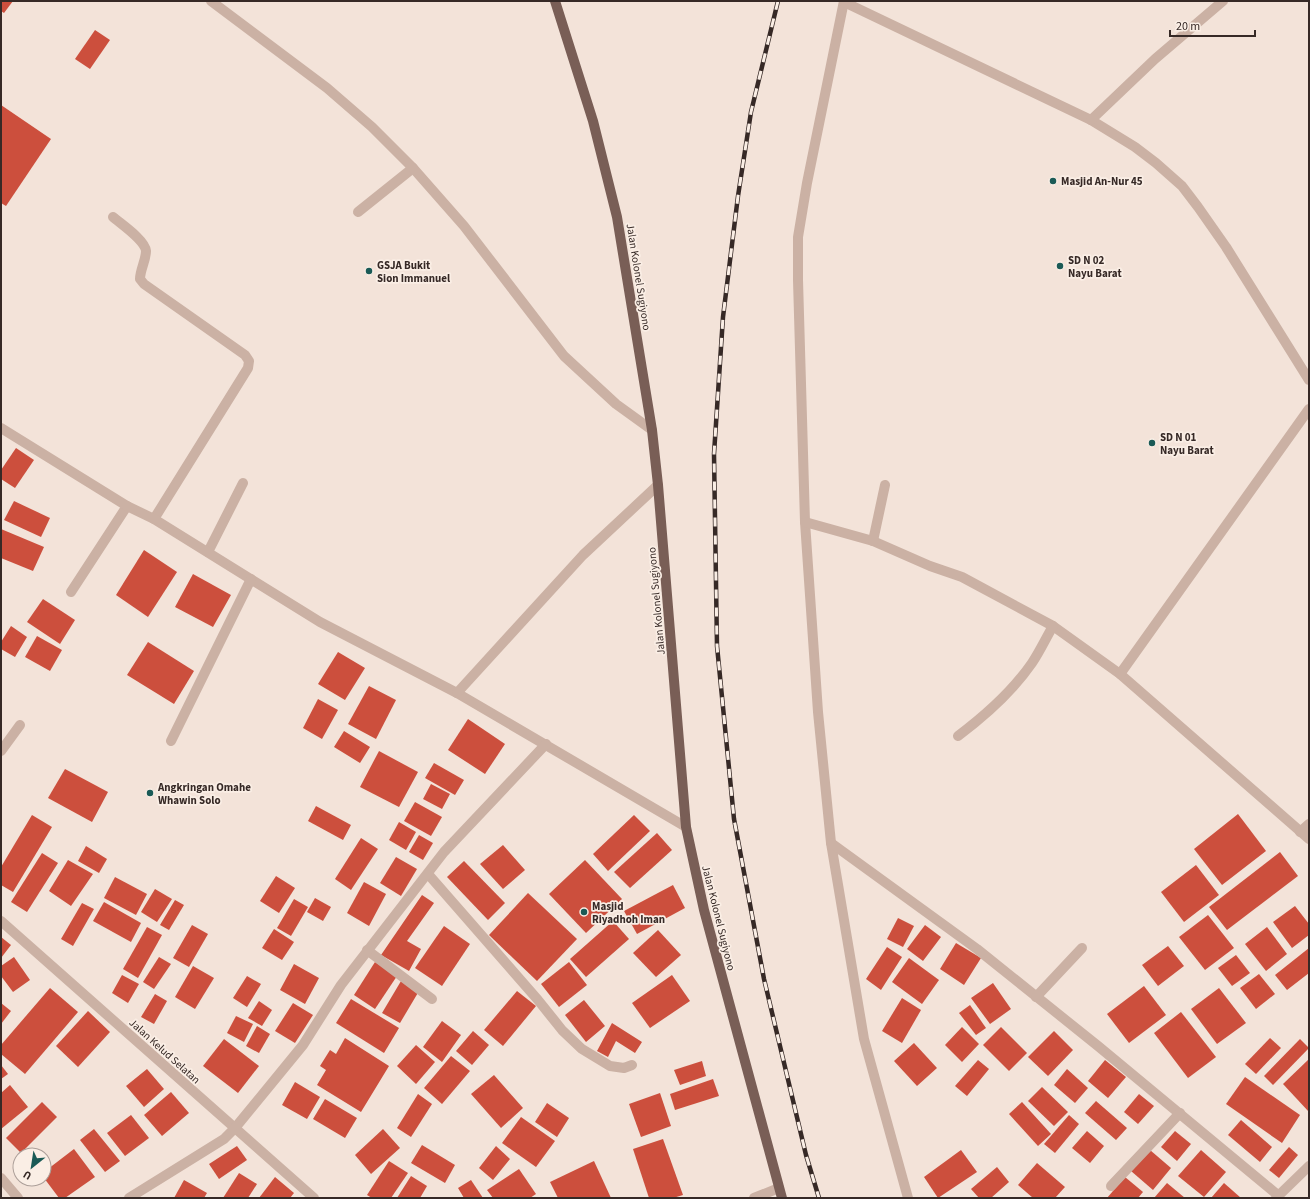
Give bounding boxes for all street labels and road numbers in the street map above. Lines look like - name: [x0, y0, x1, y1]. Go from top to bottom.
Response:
- street label: Jalan Kolonel Sugiyono: [623, 223, 654, 332]
- street label: Jalan Kolonel Sugiyono: [644, 546, 669, 655]
- street label: Jalan Kolonel Sugiyono: [698, 864, 739, 972]
- street label: Jalan Kelud Selatan: [126, 1015, 203, 1087]

